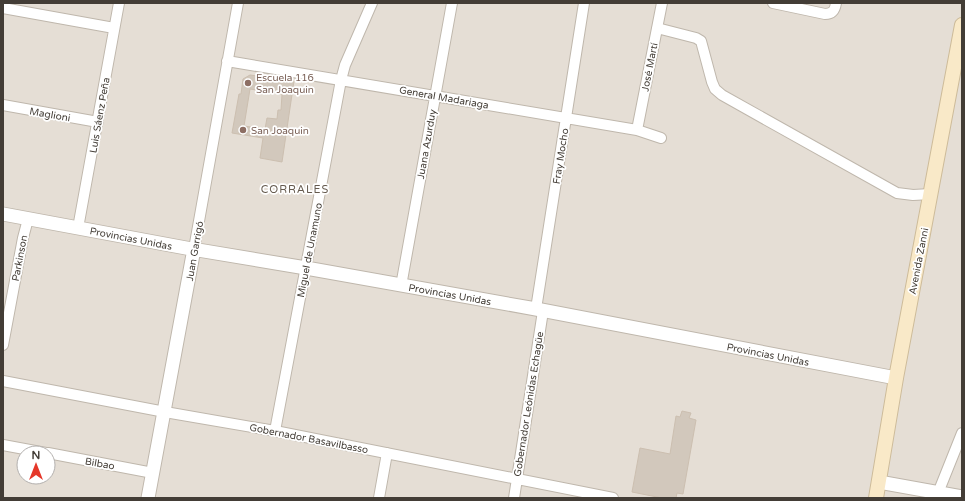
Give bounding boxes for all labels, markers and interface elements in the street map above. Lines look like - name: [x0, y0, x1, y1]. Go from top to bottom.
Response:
- street label: José Martí: [639, 41, 661, 93]
- place label: Escuela 116 San Joaquin: [256, 72, 314, 96]
- street label: Luis Sáenz Peña: [87, 76, 113, 154]
- marker: Escuela 116 San Joaquin: [243, 78, 253, 88]
- street label: General Madariaga: [398, 84, 489, 112]
- street label: Maglioni: [28, 105, 71, 124]
- street label: Juana Azurduy: [415, 108, 439, 180]
- marker: San Joaquin: [238, 125, 248, 135]
- place label: San Joaquin: [251, 125, 309, 137]
- street label: Fray Mocho: [551, 127, 571, 185]
- district label: CORRALES: [261, 183, 329, 196]
- street label: Miguel de Unamuno: [295, 202, 325, 299]
- street label: Juan Garrigó: [184, 220, 206, 282]
- street label: Provincias Unidas: [89, 225, 173, 253]
- street label: Avenida Zanni: [907, 227, 931, 296]
- street label: Parkinson: [10, 234, 30, 282]
- street label: Provincias Unidas: [408, 282, 492, 308]
- street label: Gobernador Leónidas Echagüe: [512, 330, 546, 478]
- street label: Provincias Unidas: [726, 341, 810, 369]
- street label: Gobernador Basavilbasso: [248, 422, 369, 456]
- north arrow: [16, 445, 56, 485]
- text: N: [32, 449, 40, 462]
- street label: Bilbao: [84, 455, 116, 472]

